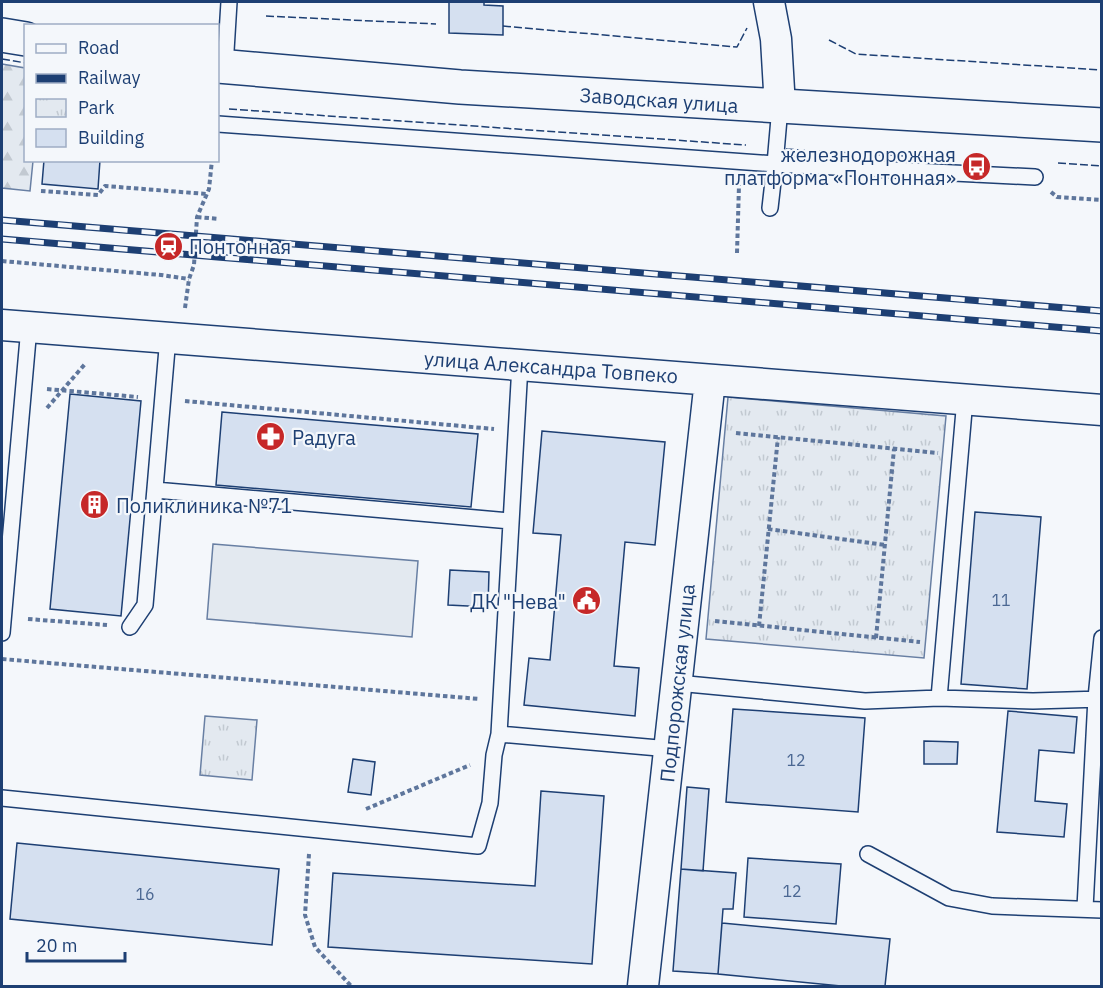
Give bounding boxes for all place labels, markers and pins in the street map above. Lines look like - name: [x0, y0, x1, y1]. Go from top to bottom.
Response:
- place label: железнодорожная платформа «Понтонная»: [724, 141, 956, 191]
- bus stop icon: железнодорожная платформа «Понтонная»: [961, 150, 993, 182]
- station icon: Понтонная: [152, 230, 184, 262]
- place label: Понтонная: [189, 233, 291, 260]
- pharmacy icon: Радуга: [255, 421, 287, 453]
- place label: Радуга: [292, 424, 356, 451]
- building icon: Поликлиника №71: [79, 489, 111, 521]
- place label: Поликлиника №71: [116, 492, 292, 519]
- public building icon: ДК "Нева": [571, 585, 603, 617]
- place label: ДК "Нева": [470, 588, 566, 615]

